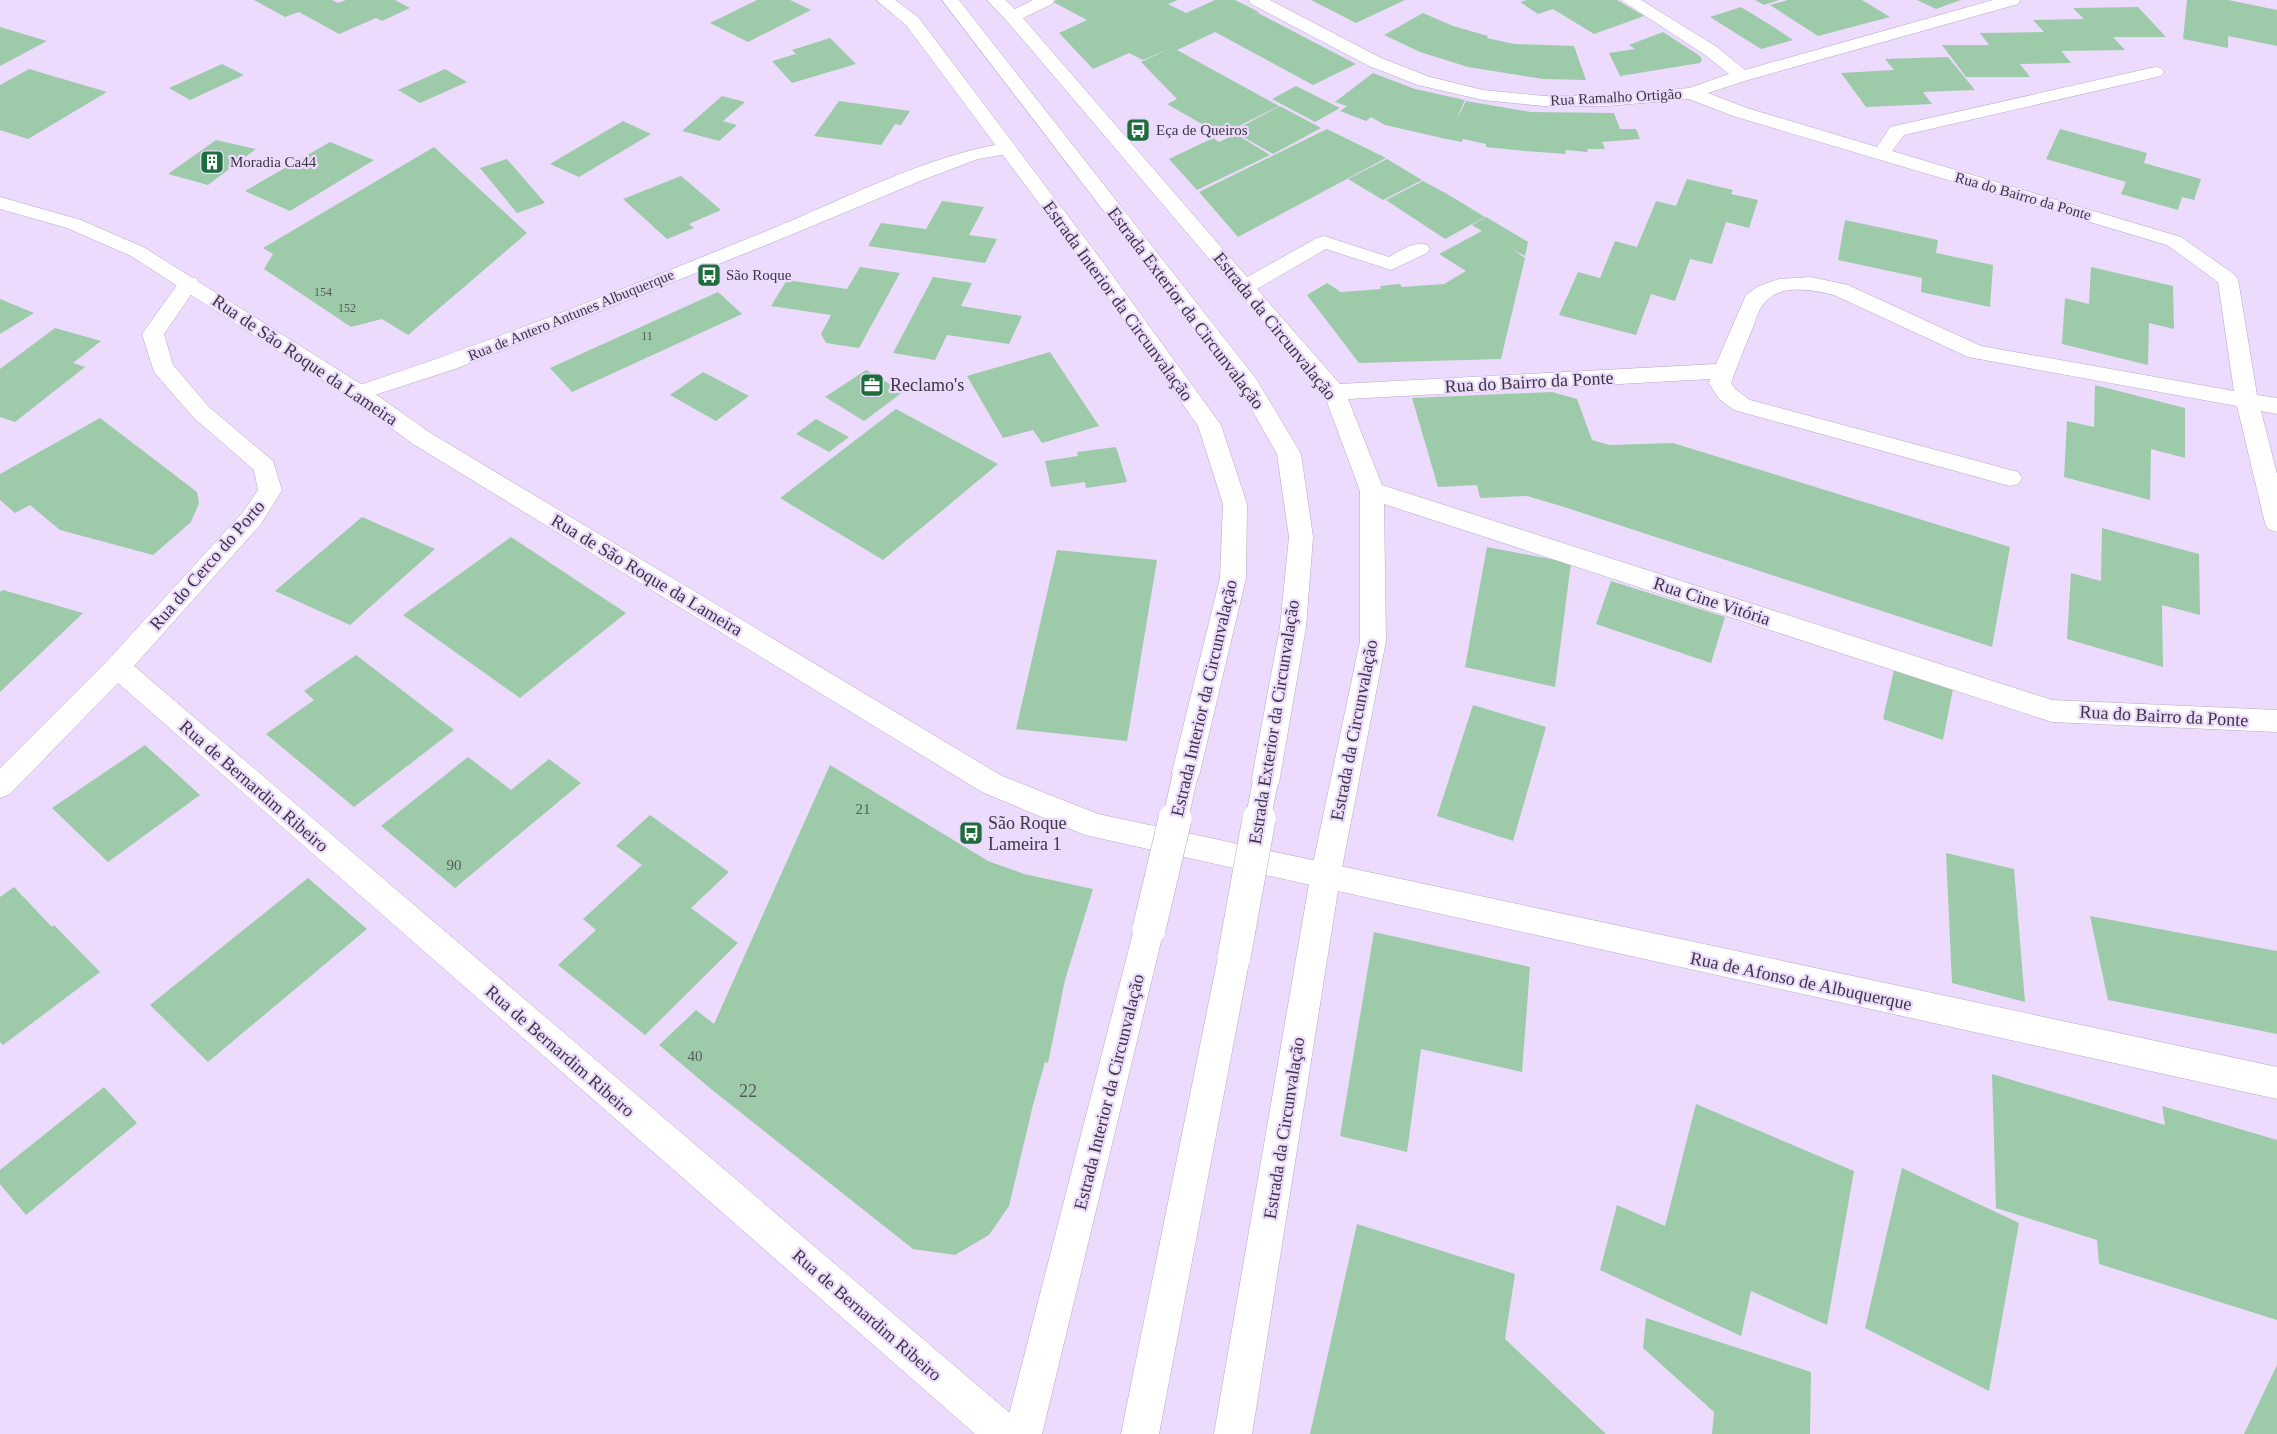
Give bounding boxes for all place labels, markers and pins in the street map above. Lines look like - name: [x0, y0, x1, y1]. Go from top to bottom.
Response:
- bus stop icon: Eça de Queiros: [1125, 117, 1151, 143]
- place label: Eça de Queiros: [1156, 122, 1248, 138]
- building icon: Moradia Ca44: [199, 149, 225, 175]
- place label: Moradia Ca44: [230, 154, 317, 170]
- bus stop icon: São Roque: [696, 262, 722, 288]
- place label: São Roque: [726, 267, 792, 283]
- office icon: Reclamo's: [859, 372, 885, 398]
- place label: Reclamo's: [890, 375, 964, 395]
- place label: São Roque Lameira 1: [988, 813, 1067, 854]
- bus stop icon: São Roque Lameira 1: [958, 820, 984, 846]

